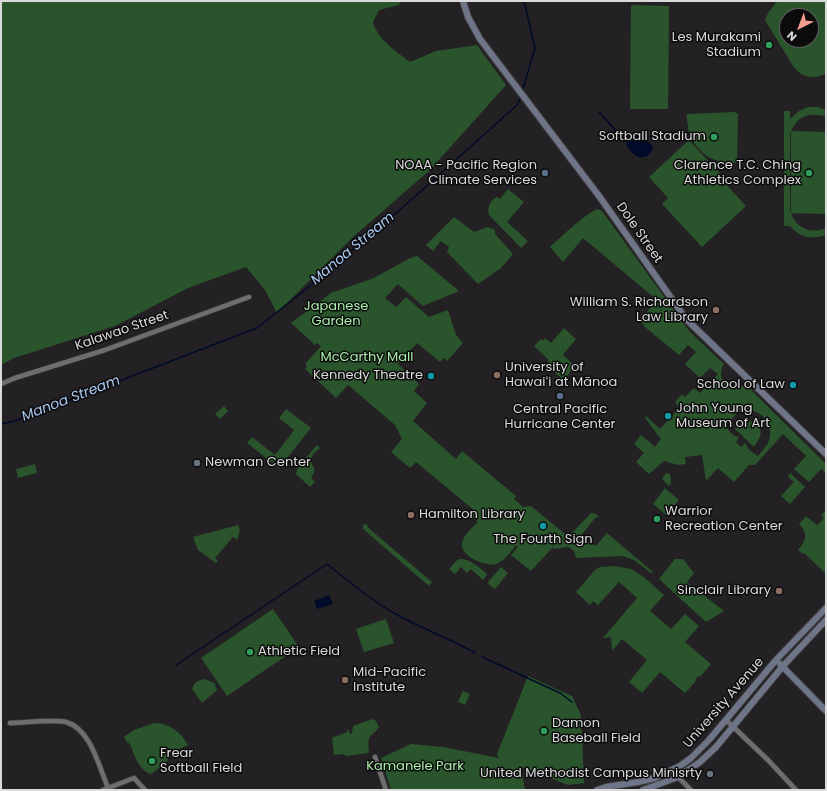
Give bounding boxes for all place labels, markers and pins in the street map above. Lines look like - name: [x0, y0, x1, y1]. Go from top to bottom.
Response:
- place label: Les Murakami Stadium: [672, 30, 761, 61]
- marker: Les Murakami Stadium: [764, 40, 774, 50]
- place label: Softball Stadium: [599, 129, 706, 145]
- marker: Softball Stadium: [709, 132, 719, 142]
- place label: NOAA - Pacific Region Climate Services: [395, 158, 537, 189]
- place label: Clarence T.C. Ching Athletics Complex: [674, 158, 801, 189]
- marker: NOAA - Pacific Region Climate Services: [540, 168, 550, 178]
- marker: Clarence T.C. Ching Athletics Complex: [804, 168, 814, 178]
- place label: William S. Richardson Law Library: [570, 295, 708, 326]
- marker: William S. Richardson Law Library: [711, 305, 721, 315]
- place label: University of Hawaiʻi at Mānoa: [505, 360, 617, 391]
- place label: Kennedy Theatre: [313, 368, 423, 384]
- marker: University of Hawaiʻi at Mānoa: [492, 370, 502, 380]
- marker: Kennedy Theatre: [426, 371, 436, 381]
- place label: School of Law: [697, 377, 785, 393]
- marker: School of Law: [788, 380, 798, 390]
- marker: Central Pacific Hurricane Center: [555, 391, 565, 401]
- place label: John Young Museum of Art: [676, 401, 770, 432]
- place label: Central Pacific Hurricane Center: [505, 402, 615, 433]
- marker: John Young Museum of Art: [663, 411, 673, 421]
- place label: Newman Center: [205, 455, 311, 471]
- marker: Newman Center: [192, 458, 202, 468]
- place label: Warrior Recreation Center: [665, 504, 783, 535]
- place label: Hamilton Library: [419, 507, 525, 523]
- marker: Hamilton Library: [406, 510, 416, 520]
- marker: Warrior Recreation Center: [652, 514, 662, 524]
- marker: The Fourth Sign: [538, 521, 548, 531]
- place label: The Fourth Sign: [493, 532, 593, 548]
- place label: Sinclair Library: [677, 583, 771, 599]
- marker: Sinclair Library: [774, 586, 784, 596]
- place label: Athletic Field: [258, 644, 340, 660]
- marker: Athletic Field: [245, 647, 255, 657]
- place label: Mid-Pacific Institute: [353, 665, 426, 696]
- marker: Mid-Pacific Institute: [340, 675, 350, 685]
- place label: Damon Baseball Field: [552, 716, 641, 747]
- marker: Damon Baseball Field: [539, 726, 549, 736]
- place label: Frear Softball Field: [160, 746, 242, 777]
- marker: Frear Softball Field: [147, 756, 157, 766]
- place label: United Methodist Campus Minisrty: [480, 766, 702, 782]
- marker: United Methodist Campus Minisrty: [705, 769, 715, 779]

